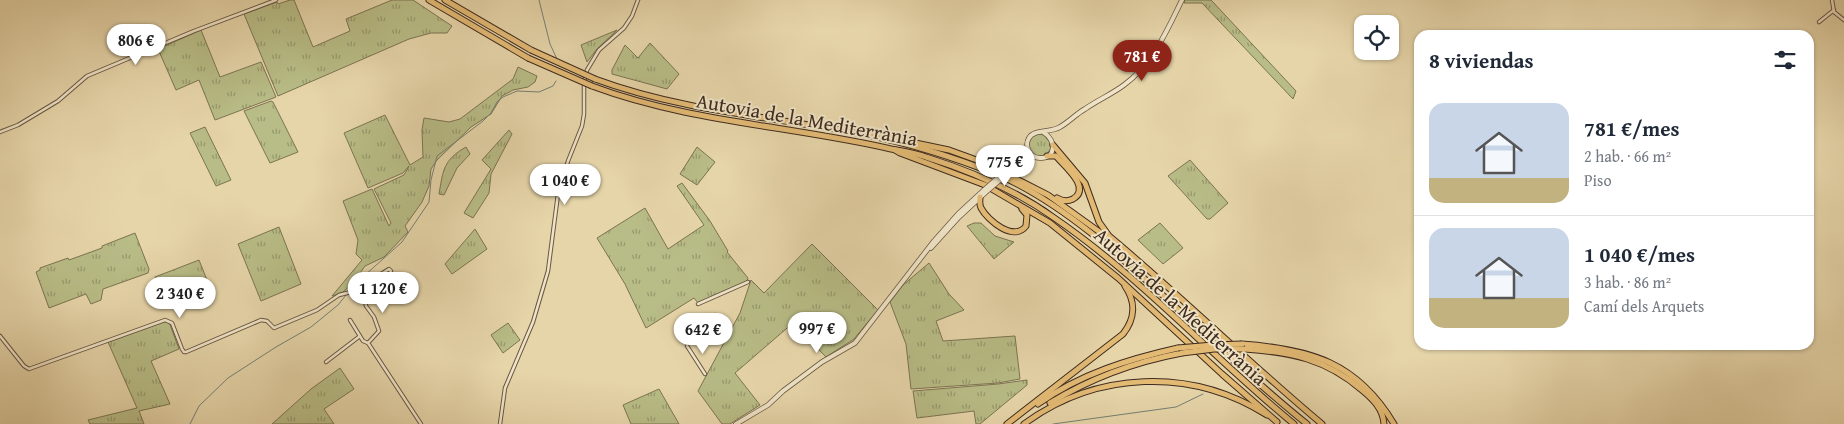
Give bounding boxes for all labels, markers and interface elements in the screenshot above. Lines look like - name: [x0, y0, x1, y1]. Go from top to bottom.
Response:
- map controls: [1354, 15, 1399, 60]
- button: locate: [1354, 15, 1399, 60]
- pin: 806 €: [101, 23, 171, 66]
- text: 806 €: [118, 28, 154, 52]
- pin: 781 €: [1107, 39, 1177, 82]
- text: 781 €: [1124, 44, 1160, 68]
- text: 8 viviendas: [1429, 45, 1534, 76]
- icon: filters: [1771, 46, 1799, 74]
- street label: Autovia de la Mediterrània: [694, 85, 920, 153]
- text: 781 €/mes: [1584, 113, 1680, 144]
- icon: home: [1469, 123, 1529, 183]
- pin: 775 €: [970, 144, 1040, 187]
- text: 2 hab. · 66 m²: [1584, 144, 1671, 168]
- text: 775 €: [987, 149, 1023, 173]
- pin: 1 040 €: [519, 164, 611, 206]
- text: 1 040 €: [541, 168, 589, 192]
- text: Piso: [1584, 168, 1612, 192]
- street label: Autovia de la Mediterrània: [1088, 220, 1274, 392]
- text: 1 040 €/mes: [1584, 239, 1695, 270]
- icon: home: [1469, 248, 1529, 308]
- text: 3 hab. · 86 m²: [1584, 270, 1671, 294]
- pin: 1 120 €: [337, 272, 429, 314]
- pin: 2 340 €: [134, 276, 226, 319]
- text: 1 120 €: [359, 276, 407, 300]
- text: 2 340 €: [156, 281, 204, 305]
- text: Camí dels Arquets: [1584, 294, 1704, 318]
- pin: 642 €: [668, 312, 738, 355]
- pin: 997 €: [782, 312, 852, 354]
- text: 997 €: [799, 316, 835, 340]
- text: 642 €: [685, 317, 721, 341]

